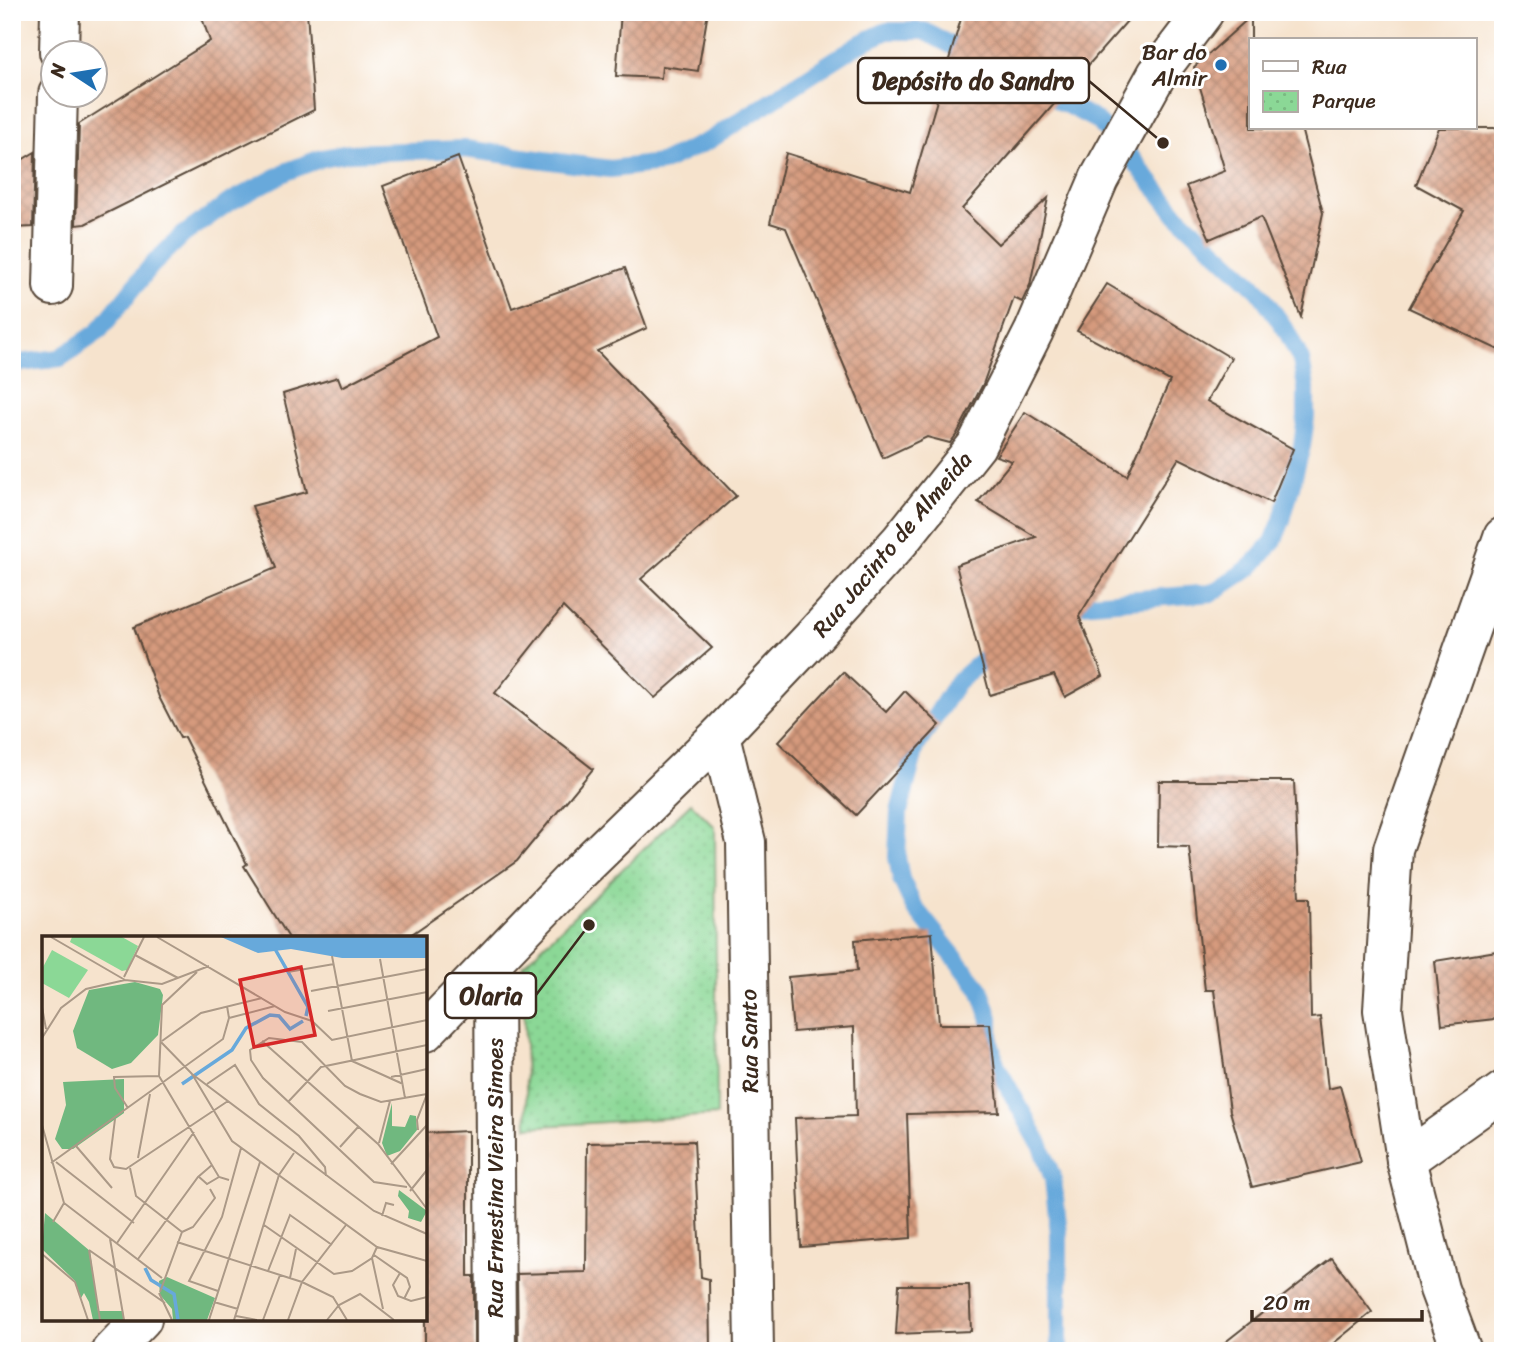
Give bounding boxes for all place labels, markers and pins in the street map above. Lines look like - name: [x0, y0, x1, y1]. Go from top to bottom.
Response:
- place label: Bar do Almir: [1142, 32, 1209, 99]
- marker: Bar do Almir: [1213, 57, 1229, 73]
- callout: Depósito do Sandro: [858, 58, 1089, 103]
- callout: Olaria: [445, 973, 536, 1018]

